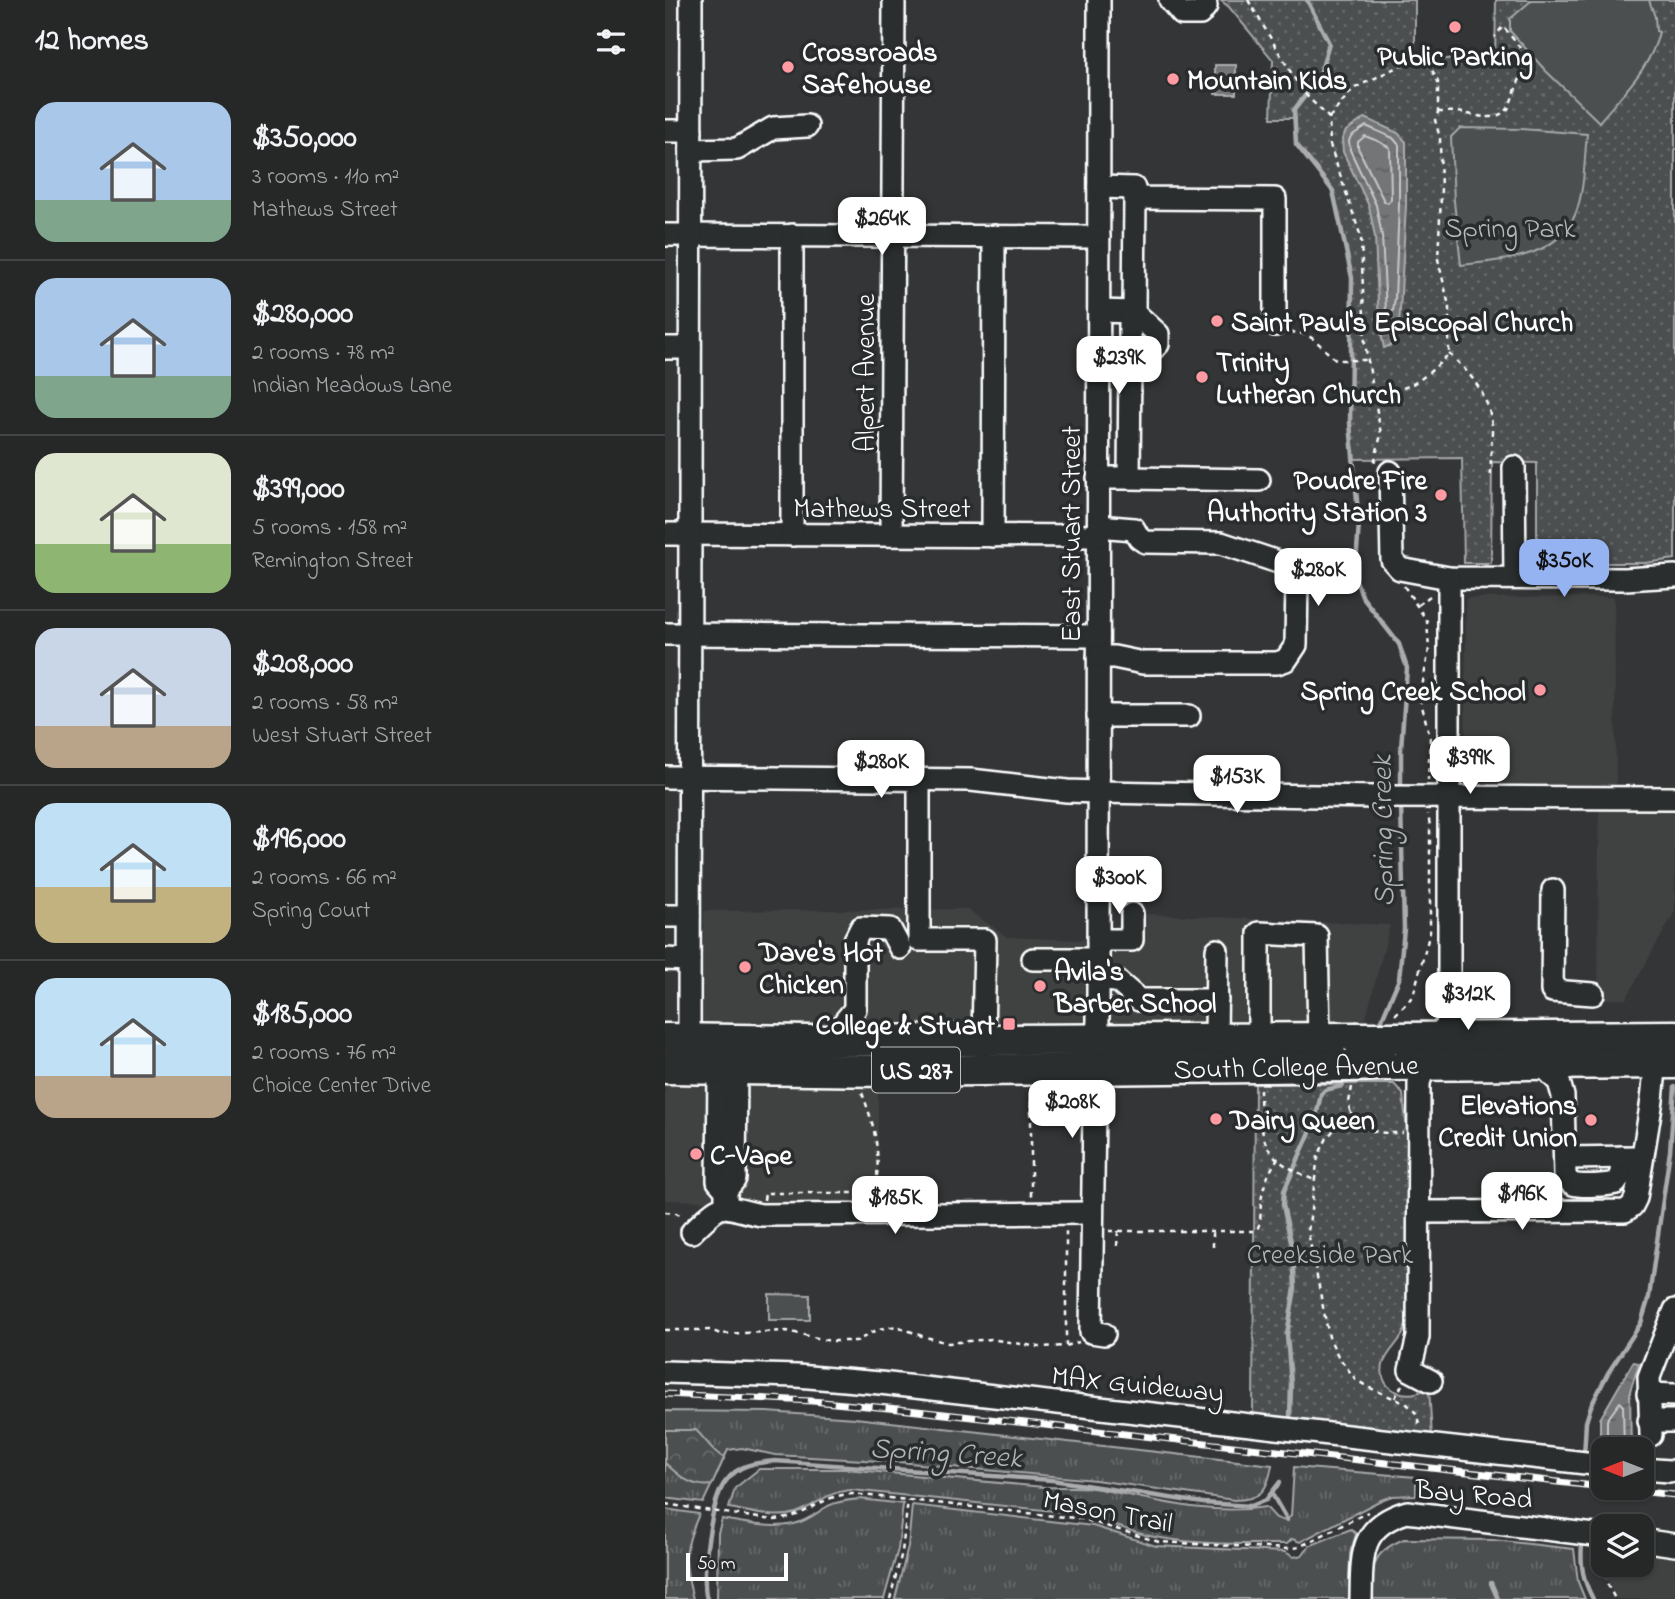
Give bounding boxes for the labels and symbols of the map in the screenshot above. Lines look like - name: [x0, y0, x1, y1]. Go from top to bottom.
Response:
- marker: Public Parking: [1447, 19, 1463, 35]
- place label: Crossroads Safehouse: [802, 34, 937, 107]
- place label: Public Parking: [1377, 38, 1533, 80]
- marker: Crossroads Safehouse: [780, 59, 796, 75]
- place label: Mountain Kids: [1187, 62, 1347, 103]
- marker: Mountain Kids: [1165, 71, 1181, 87]
- pin: $264K: [833, 198, 931, 257]
- park label: Spring Park: [1445, 210, 1576, 251]
- street label: Alpert Avenue: [847, 293, 888, 452]
- place label: Saint Paul's Episcopal Church: [1231, 304, 1573, 345]
- marker: Saint Paul's Episcopal Church: [1209, 313, 1225, 329]
- pin: $239K: [1070, 336, 1168, 396]
- place label: Trinity Lutheran Church: [1216, 344, 1401, 417]
- marker: Trinity Lutheran Church: [1194, 369, 1210, 385]
- street label: East Stuart Street: [1053, 426, 1094, 642]
- place label: Poudre Fire Authority Station 3: [1207, 462, 1428, 535]
- marker: Poudre Fire Authority Station 3: [1433, 487, 1449, 503]
- street label: Mathews Street: [793, 490, 971, 531]
- pin: $350K: [1515, 540, 1613, 599]
- pin: $280K: [1269, 548, 1367, 608]
- place label: Spring Creek School: [1301, 673, 1526, 715]
- marker: Spring Creek School: [1532, 682, 1548, 698]
- pin: $399K: [1421, 736, 1519, 796]
- pin: $280K: [832, 740, 930, 800]
- water label: Spring Creek: [1362, 753, 1408, 907]
- pin: $153K: [1188, 756, 1286, 815]
- pin: $300K: [1070, 856, 1168, 916]
- place label: Dave's Hot Chicken: [757, 934, 884, 1007]
- place label: Avila's Barber School: [1052, 953, 1217, 1026]
- marker: Dave's Hot Chicken: [737, 959, 753, 975]
- pin: $312K: [1419, 972, 1517, 1032]
- marker: Avila's Barber School: [1032, 978, 1048, 994]
- place label: College & Stuart: [815, 1007, 996, 1049]
- marker: College & Stuart: [1001, 1016, 1017, 1032]
- street label: South College Avenue: [1173, 1047, 1419, 1092]
- road number: US 287: [872, 1048, 960, 1092]
- pin: $208K: [1023, 1080, 1121, 1140]
- place label: Elevations Credit Union: [1438, 1087, 1577, 1160]
- place label: Dairy Queen: [1228, 1102, 1375, 1143]
- marker: Dairy Queen: [1208, 1111, 1224, 1127]
- marker: Elevations Credit Union: [1583, 1112, 1599, 1128]
- place label: C-Vape: [710, 1137, 793, 1178]
- marker: C-Vape: [688, 1146, 704, 1162]
- pin: $196K: [1473, 1172, 1571, 1232]
- pin: $185K: [846, 1176, 944, 1236]
- park label: Creekside Park: [1247, 1236, 1414, 1277]
- street label: MAX Guideway: [1049, 1357, 1226, 1416]
- water label: Spring Creek: [869, 1428, 1025, 1482]
- north arrow: [1591, 1437, 1654, 1500]
- street label: Bay Road: [1412, 1471, 1534, 1522]
- street label: Mason Trail: [1039, 1481, 1176, 1546]
- scale bar: [686, 1550, 787, 1582]

